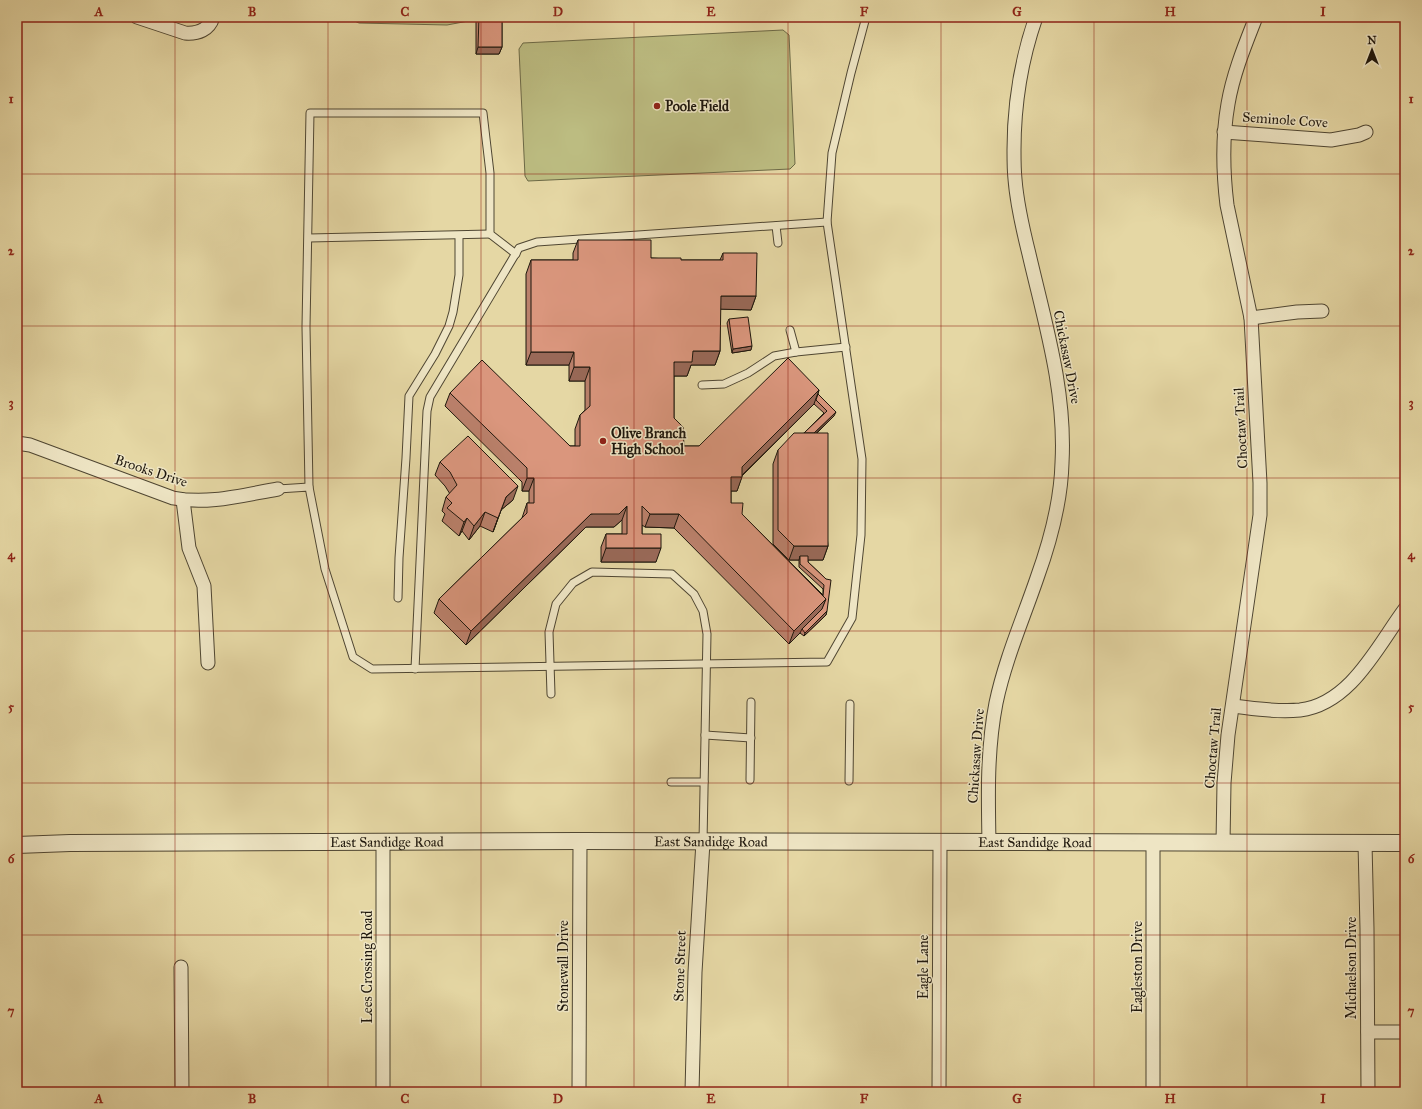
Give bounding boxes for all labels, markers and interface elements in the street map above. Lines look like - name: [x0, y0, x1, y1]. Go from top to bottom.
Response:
- text: A: [94, 4, 104, 20]
- text: B: [248, 4, 257, 20]
- text: C: [401, 4, 410, 20]
- text: D: [553, 4, 563, 20]
- text: E: [706, 4, 716, 20]
- text: F: [860, 4, 869, 20]
- text: G: [1012, 4, 1022, 20]
- text: H: [1164, 4, 1176, 20]
- text: I: [1320, 4, 1326, 20]
- north arrow: [1352, 30, 1392, 70]
- text: N: [1367, 34, 1377, 47]
- text: 1: [8, 91, 14, 107]
- text: 1: [1408, 91, 1414, 107]
- place label: Poole Field: [665, 98, 730, 115]
- marker: Poole Field: [652, 101, 662, 111]
- street label: Seminole Cove: [1242, 109, 1329, 131]
- text: 2: [8, 243, 15, 259]
- text: 2: [1408, 243, 1415, 259]
- street label: Chickasaw Drive: [1050, 309, 1084, 405]
- street label: Choctaw Trail: [1230, 387, 1252, 469]
- text: 3: [8, 395, 14, 411]
- text: 3: [1408, 395, 1414, 411]
- place label: Olive Branch High School: [611, 425, 686, 459]
- marker: Olive Branch High School: [598, 436, 608, 446]
- street label: Brooks Drive: [112, 451, 190, 491]
- text: 4: [7, 547, 15, 563]
- text: 4: [1407, 547, 1415, 563]
- text: 5: [8, 699, 15, 715]
- text: 5: [1408, 699, 1415, 715]
- street label: Choctaw Trail: [1201, 707, 1225, 789]
- street label: Chickasaw Drive: [964, 708, 988, 804]
- street label: East Sandidge Road: [330, 833, 444, 850]
- street label: East Sandidge Road: [654, 833, 768, 850]
- street label: East Sandidge Road: [978, 833, 1092, 851]
- text: 6: [8, 851, 16, 867]
- text: 6: [1408, 851, 1416, 867]
- street label: Lees Crossing Road: [359, 910, 376, 1024]
- street label: Michaelson Drive: [1343, 916, 1360, 1019]
- street label: Stonewall Drive: [555, 920, 572, 1012]
- street label: Eagleston Drive: [1129, 921, 1146, 1013]
- street label: Stone Street: [670, 930, 690, 1002]
- street label: Eagle Lane: [915, 934, 932, 999]
- text: 7: [8, 1003, 15, 1019]
- text: 7: [1408, 1003, 1415, 1019]
- text: A: [94, 1091, 104, 1107]
- text: B: [248, 1091, 257, 1107]
- text: C: [401, 1091, 410, 1107]
- text: D: [553, 1091, 563, 1107]
- text: E: [706, 1091, 716, 1107]
- text: F: [860, 1091, 869, 1107]
- text: G: [1012, 1091, 1022, 1107]
- text: H: [1164, 1091, 1176, 1107]
- text: I: [1320, 1091, 1326, 1107]

